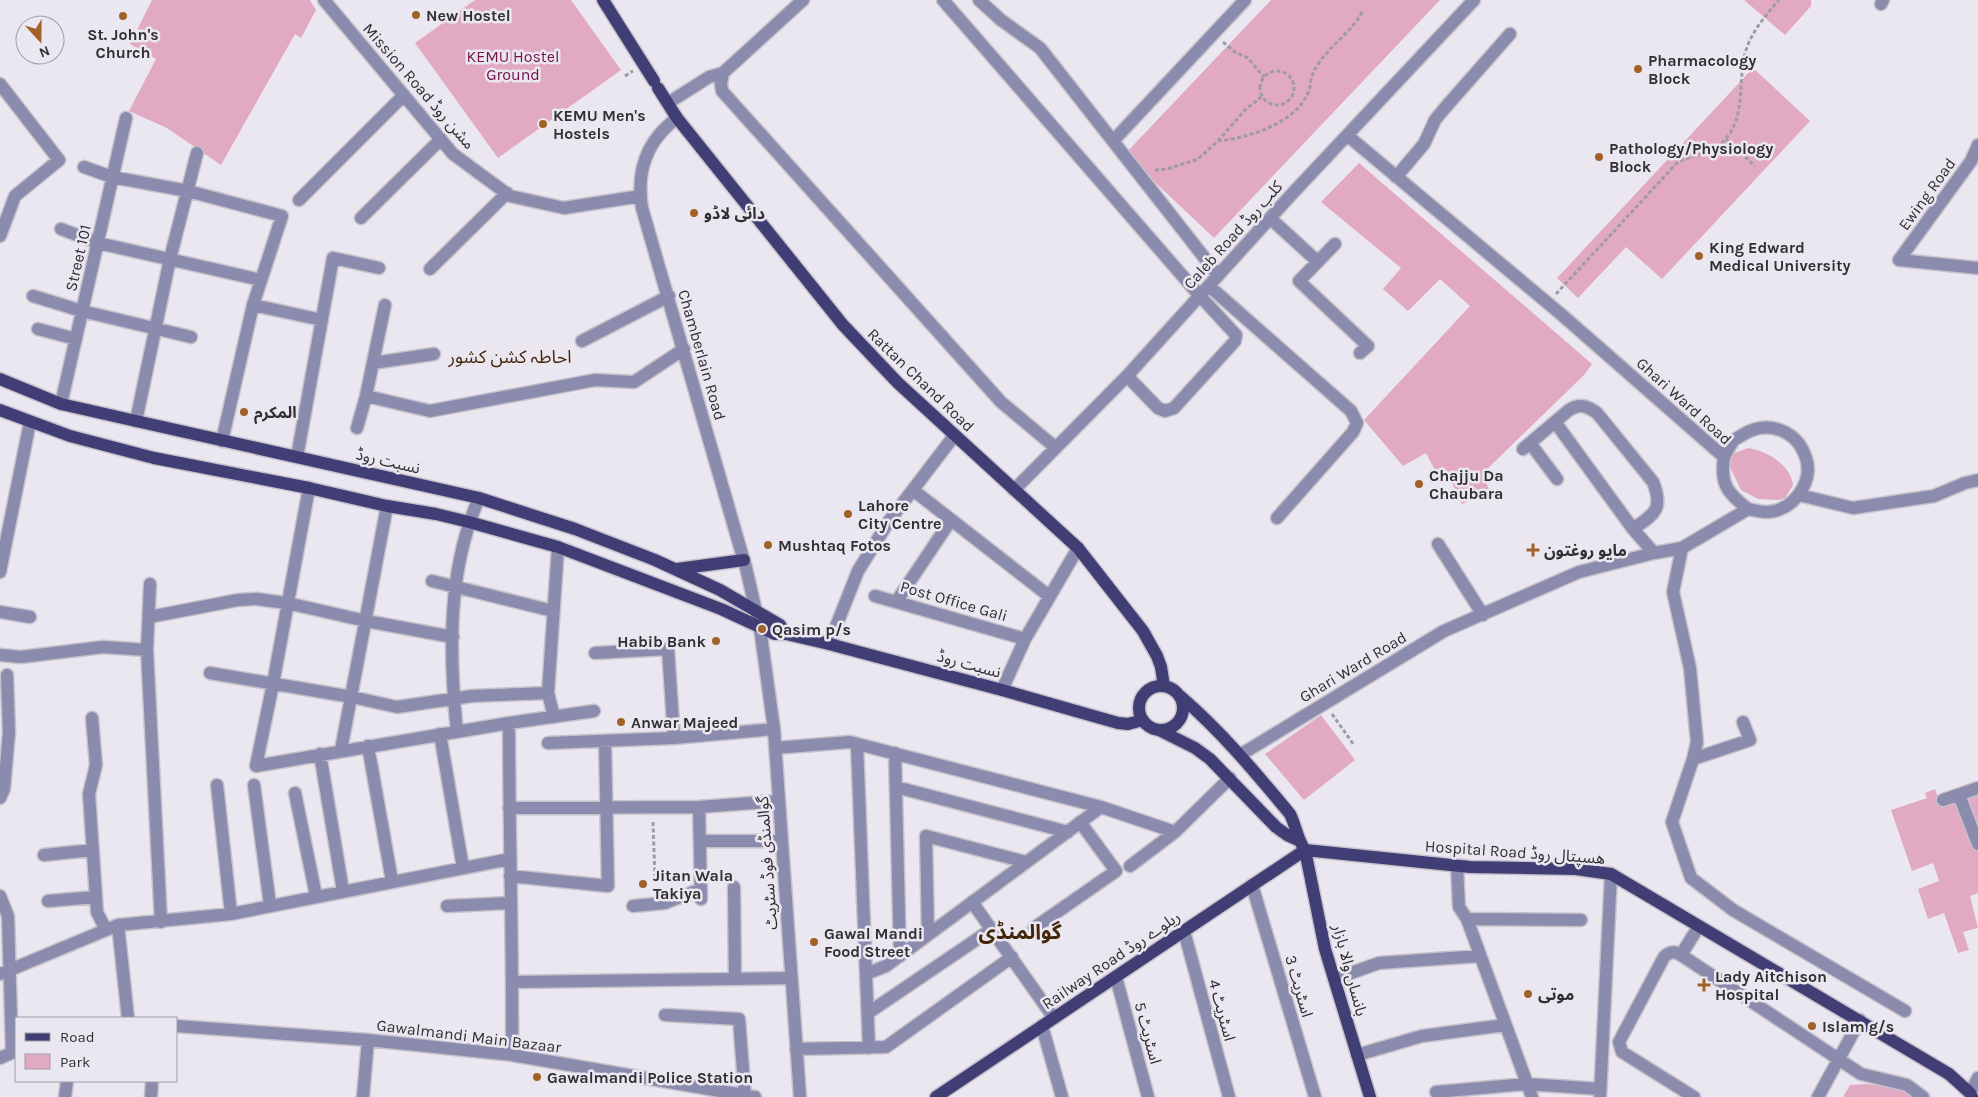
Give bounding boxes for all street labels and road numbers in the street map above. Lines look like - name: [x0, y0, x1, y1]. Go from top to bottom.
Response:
- street label: Mission Road مشن روڈ: [359, 19, 479, 153]
- street label: Ewing Road: [1894, 154, 1960, 234]
- street label: Caleb Road کلب روڈ: [1180, 177, 1287, 293]
- street label: Street 101: [61, 223, 95, 293]
- street label: Chamberlain Road: [674, 287, 730, 423]
- street label: Rattan Chand Road: [864, 324, 978, 436]
- street label: Ghari Ward Road: [1632, 353, 1736, 449]
- street label: نسبت روڈ: [354, 444, 422, 478]
- street label: Post Office Gali: [898, 577, 1010, 625]
- street label: Ghari Ward Road: [1296, 628, 1410, 706]
- street label: نسبت روڈ: [935, 646, 1003, 682]
- street label: گوالمنڈی فوڈ سٹریٹ: [753, 795, 781, 931]
- street label: Hospital Road ھسپتال روڈ: [1424, 836, 1606, 869]
- street label: Railway Road ریلوے روڈ: [1038, 907, 1184, 1013]
- street label: بانساں والا بازار: [1328, 921, 1371, 1018]
- street label: اسٹریٹ 3: [1281, 953, 1317, 1019]
- street label: اسٹریٹ 4: [1205, 977, 1239, 1043]
- street label: اسٹریٹ 5: [1131, 1000, 1165, 1066]
- street label: Gawalmandi Main Bazaar: [376, 1015, 563, 1057]

